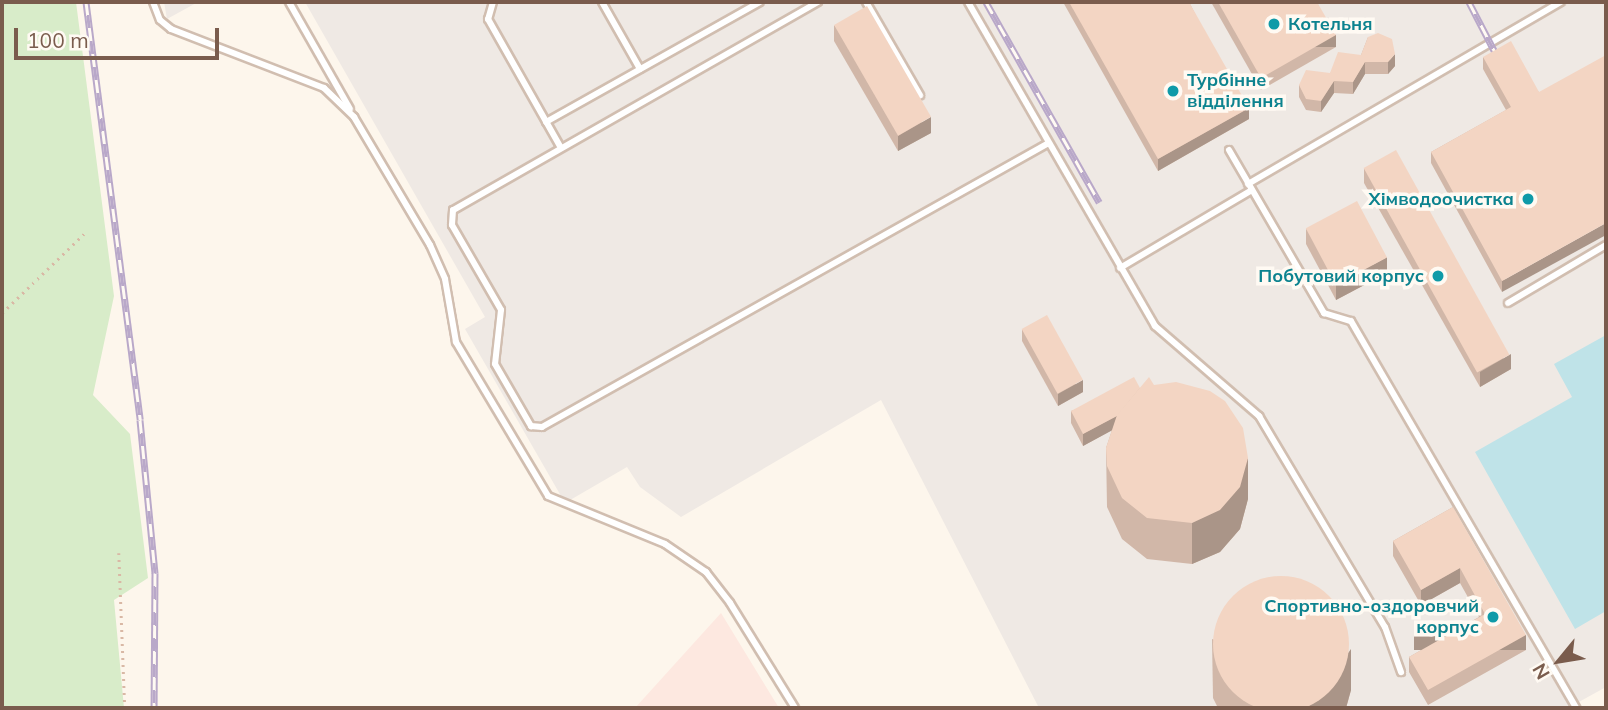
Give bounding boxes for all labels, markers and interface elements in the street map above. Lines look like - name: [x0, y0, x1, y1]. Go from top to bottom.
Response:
- place label: Котельня: [1288, 13, 1372, 35]
- scale bar: [18, 14, 222, 58]
- marker: Котельня: [1266, 16, 1282, 32]
- text: 100 m: [27, 27, 89, 53]
- place label: Турбінне відділення: [1187, 70, 1284, 112]
- marker: Турбінне відділення: [1165, 83, 1181, 99]
- place label: Хімводоочистка: [1369, 188, 1514, 210]
- marker: Хімводоочистка: [1520, 191, 1536, 207]
- place label: Побутовий корпус: [1258, 265, 1424, 287]
- marker: Побутовий корпус: [1430, 268, 1446, 284]
- place label: Спортивно-оздоровчий корпус: [1264, 596, 1479, 638]
- marker: Спортивно-оздоровчий корпус: [1485, 609, 1501, 625]
- north arrow: [1524, 626, 1594, 696]
- text: N: [1527, 659, 1555, 684]

